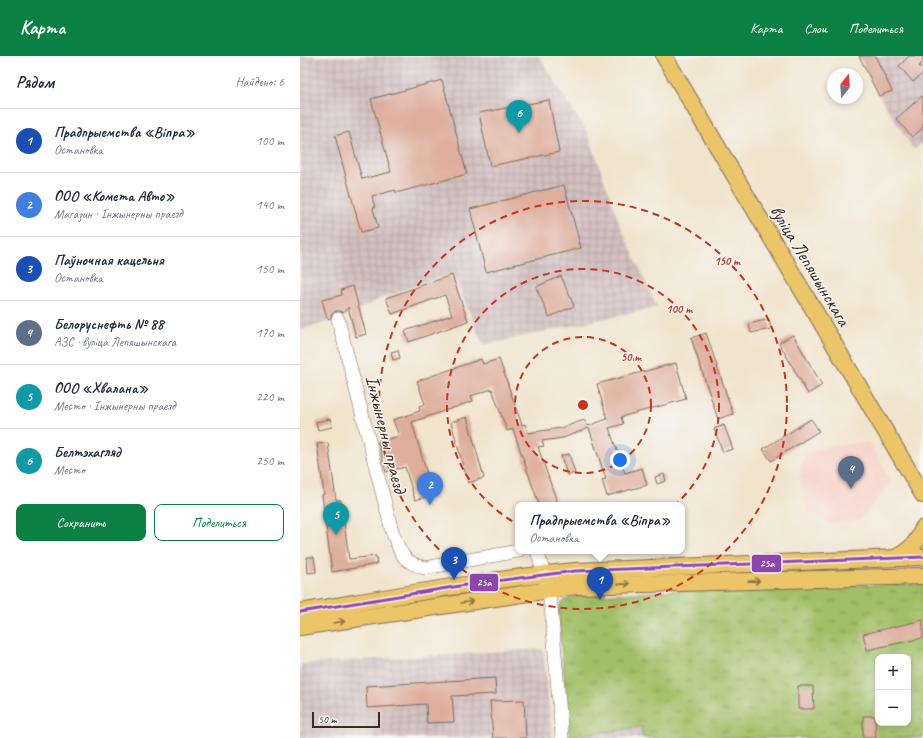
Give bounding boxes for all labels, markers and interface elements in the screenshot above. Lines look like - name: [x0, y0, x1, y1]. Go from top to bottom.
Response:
- text: Карта: [20, 16, 65, 40]
- text: Карта: [750, 20, 782, 37]
- text: Слои: [804, 20, 827, 37]
- text: Поделиться: [849, 20, 903, 37]
- north arrow: [827, 68, 863, 104]
- text: Рядом: [16, 72, 54, 93]
- text: Найдено: 6: [236, 74, 284, 90]
- pin: 6: [506, 100, 532, 133]
- text: Прадпрыемства «Віпра»: [54, 123, 195, 142]
- text: 1: [26, 133, 32, 149]
- text: 100 m: [256, 133, 284, 149]
- text: Остановка: [54, 142, 103, 158]
- text: ООО «Комета Авто»: [54, 187, 175, 206]
- text: 2: [26, 197, 32, 213]
- text: 140 m: [256, 197, 284, 213]
- street label: вуліца Лепяшынскага: [765, 201, 856, 331]
- text: Магазин · Інжынерны праезд: [54, 206, 183, 222]
- text: Паўночная кацельня: [54, 251, 164, 270]
- text: 150 m: [714, 253, 741, 269]
- text: 3: [26, 261, 32, 277]
- text: 150 m: [256, 261, 284, 277]
- text: Остановка: [54, 270, 103, 286]
- text: 100 m: [666, 301, 693, 317]
- text: Белоруснефть № 88: [54, 315, 164, 334]
- text: 4: [26, 325, 32, 341]
- text: 170 m: [256, 325, 284, 341]
- text: АЗС · вуліца Лепяшынскага: [54, 334, 176, 350]
- text: 50 m: [621, 349, 642, 365]
- street label: Інжынерны праезд: [360, 373, 413, 498]
- text: ООО «Хвалана»: [54, 379, 148, 398]
- text: 5: [26, 389, 32, 405]
- text: 220 m: [256, 389, 284, 405]
- text: Место · Інжынерны праезд: [54, 398, 176, 414]
- centre of rings: [576, 398, 590, 412]
- text: Белтэхагляд: [54, 443, 121, 462]
- your location: [610, 450, 630, 470]
- text: 6: [26, 453, 32, 469]
- text: 250 m: [256, 453, 284, 469]
- pin: 4: [838, 456, 864, 489]
- text: Место: [54, 462, 85, 478]
- pin: 2: [417, 472, 443, 505]
- pin: 5: [323, 502, 349, 535]
- popup: [515, 502, 685, 554]
- button: Сохранить: [16, 504, 146, 541]
- button: Поделиться: [154, 504, 284, 541]
- text: Прадпрыемства «Віпра»: [530, 511, 670, 530]
- text: Остановка: [530, 530, 578, 546]
- pin: 3: [441, 547, 467, 580]
- line badge: 25а: [751, 554, 782, 573]
- text: 25а: [760, 556, 775, 570]
- pin: 1: [587, 567, 613, 600]
- line badge: 25а: [469, 573, 499, 592]
- text: 25а: [477, 575, 492, 589]
- one-way arrow: [747, 577, 760, 584]
- one-way arrow: [617, 580, 630, 588]
- one-way arrow: [460, 598, 473, 606]
- one-way arrow: [332, 618, 345, 626]
- map controls: [875, 654, 911, 726]
- button: +: [875, 654, 911, 690]
- button: −: [875, 690, 911, 726]
- scale bar: [312, 710, 380, 729]
- text: 50 m: [318, 712, 337, 726]

